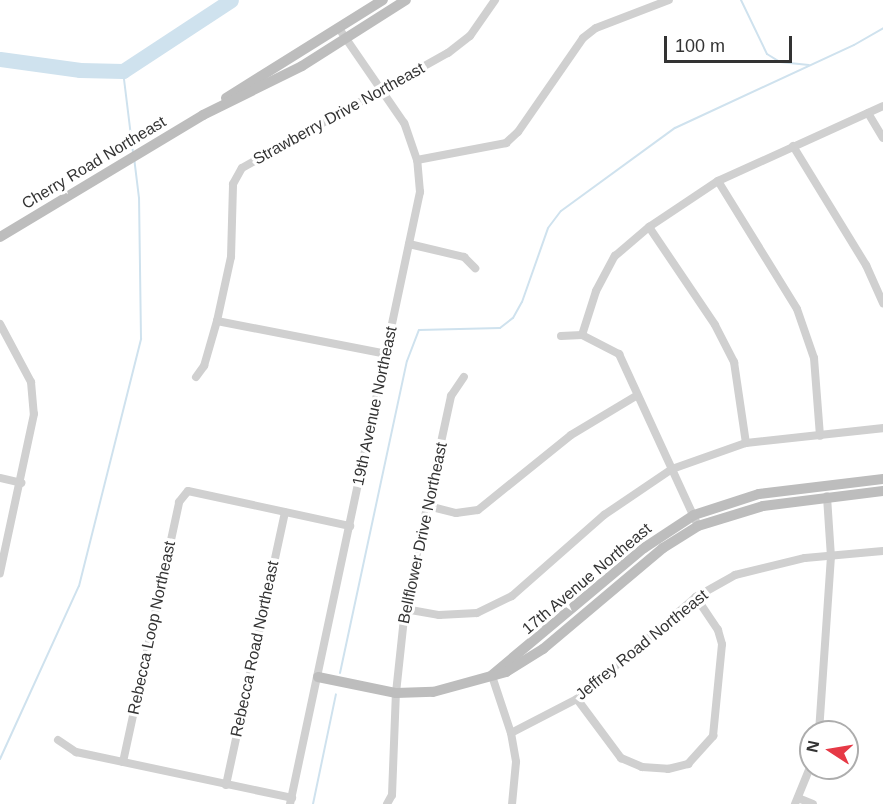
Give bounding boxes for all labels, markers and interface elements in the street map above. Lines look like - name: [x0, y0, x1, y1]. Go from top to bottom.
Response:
- scale bar: [667, 24, 794, 62]
- text: 100 m: [675, 36, 725, 56]
- street label: Strawberry Drive Northeast: [250, 59, 428, 169]
- street label: Cherry Road Northeast: [19, 112, 169, 214]
- street label: 19th Avenue Northeast: [349, 324, 401, 488]
- street label: Bellflower Drive Northeast: [394, 441, 452, 625]
- street label: 17th Avenue Northeast: [518, 519, 656, 639]
- street label: Rebecca Loop Northeast: [124, 539, 180, 717]
- street label: Rebecca Road Northeast: [227, 559, 283, 739]
- street label: Jeffrey Road Northeast: [572, 586, 712, 704]
- north arrow: [799, 720, 859, 780]
- text: N: [803, 739, 822, 754]

